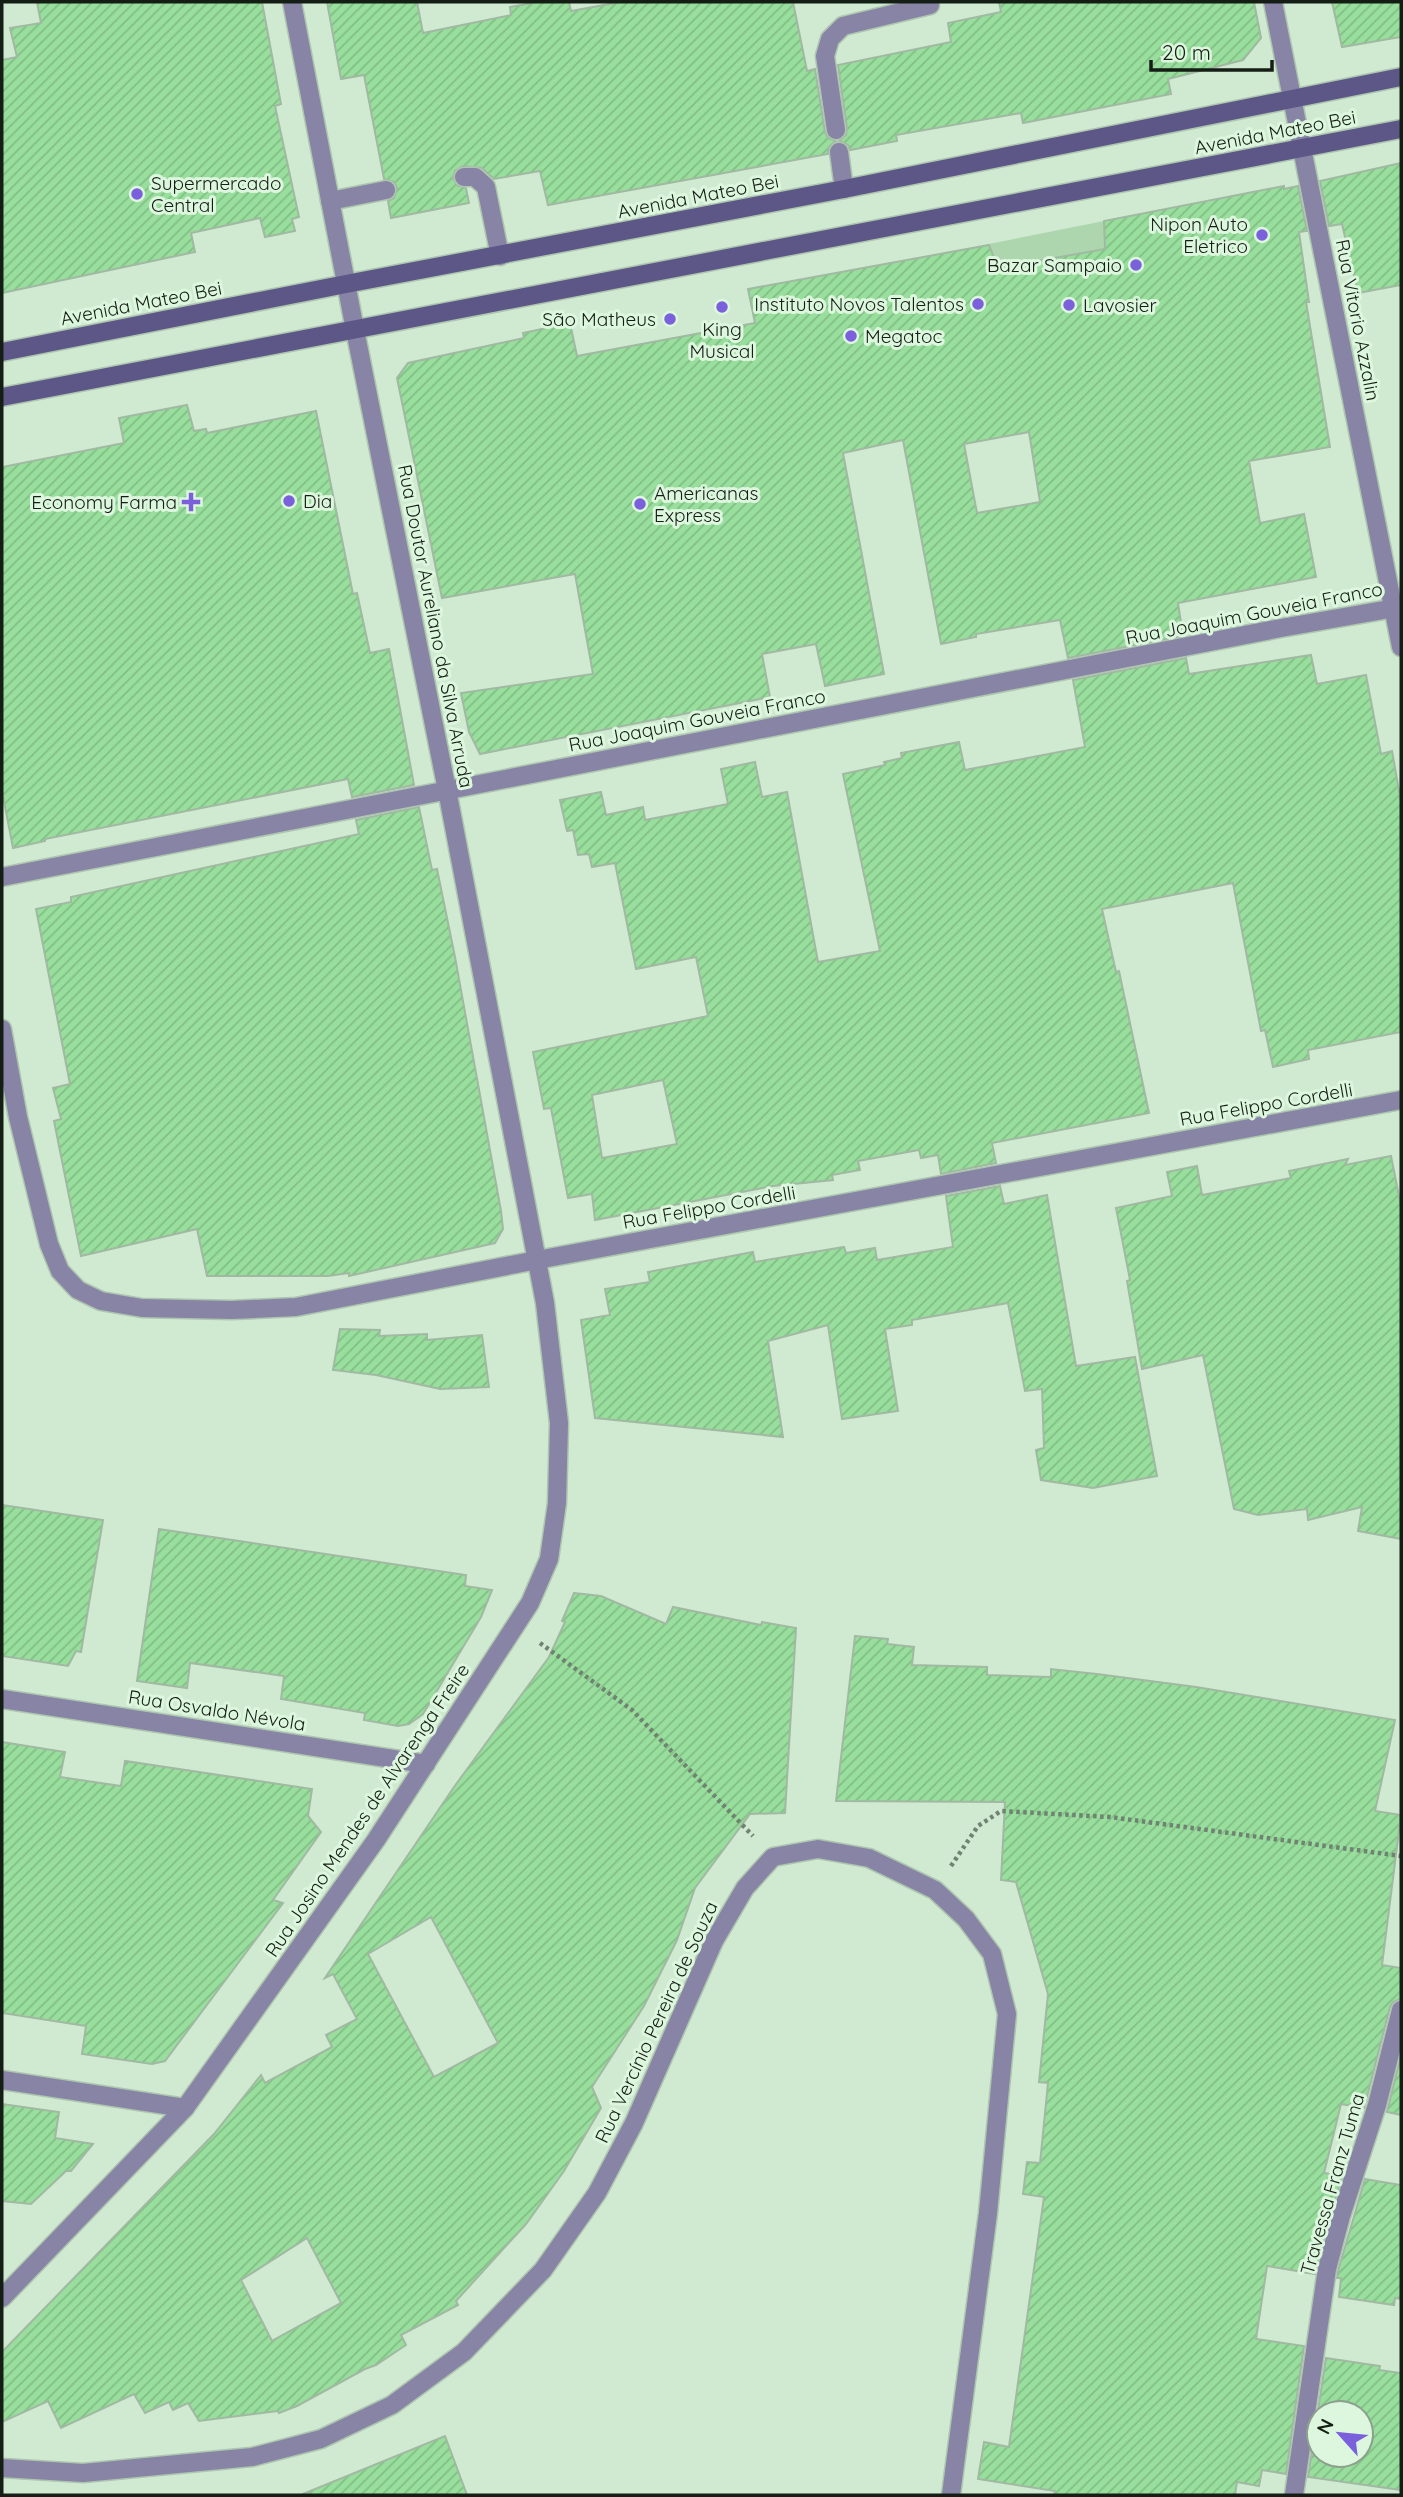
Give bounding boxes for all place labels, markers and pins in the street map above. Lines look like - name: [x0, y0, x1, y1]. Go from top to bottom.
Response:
- place label: Supermercado Central: [151, 171, 281, 217]
- marker: Supermercado Central: [129, 186, 145, 202]
- place label: Nipon Auto Eletrico: [1150, 212, 1248, 258]
- marker: Nipon Auto Eletrico: [1254, 227, 1270, 243]
- place label: Bazar Sampaio: [987, 253, 1122, 277]
- marker: Bazar Sampaio: [1128, 257, 1144, 273]
- place label: Instituto Novos Talentos: [754, 292, 964, 316]
- place label: Lavosier: [1083, 293, 1158, 317]
- marker: Instituto Novos Talentos: [970, 296, 986, 312]
- marker: Lavosier: [1061, 297, 1077, 313]
- marker: King Musical: [714, 299, 730, 315]
- place label: São Matheus: [542, 307, 656, 331]
- marker: São Matheus: [662, 311, 678, 327]
- place label: King Musical: [689, 317, 755, 363]
- place label: Megatoc: [865, 324, 942, 348]
- marker: Megatoc: [843, 328, 859, 344]
- place label: Americanas Express: [654, 481, 759, 527]
- place label: Dia: [303, 489, 332, 513]
- place label: Economy Farma: [31, 490, 177, 514]
- marker: Dia: [281, 493, 297, 509]
- marker: Economy Farma: [183, 494, 199, 510]
- marker: Americanas Express: [632, 496, 648, 512]

